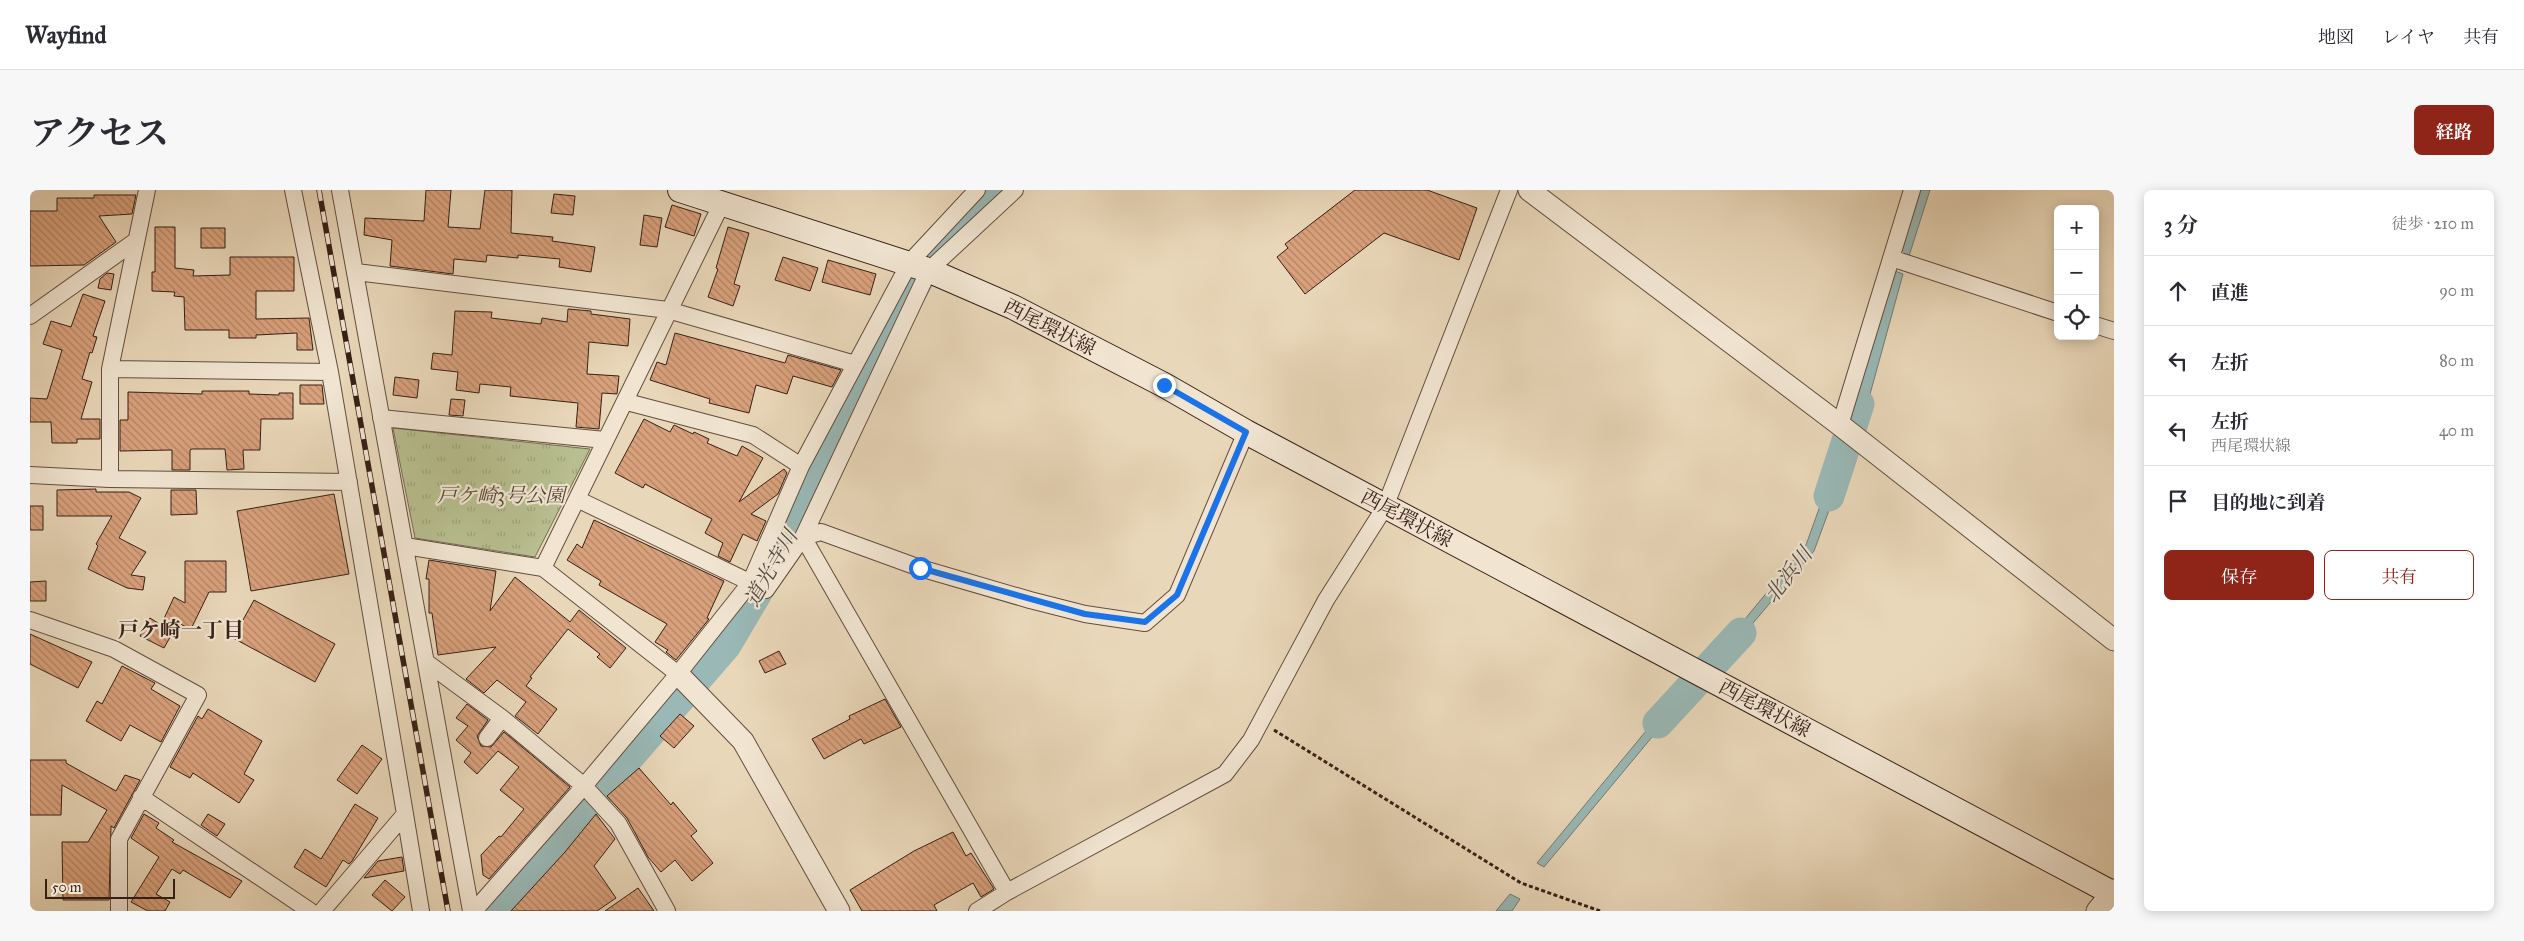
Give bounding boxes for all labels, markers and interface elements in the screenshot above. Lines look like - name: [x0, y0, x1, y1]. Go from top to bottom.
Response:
- text: Wayfind: [25, 20, 107, 50]
- text: 地図: [2318, 26, 2354, 48]
- text: レイヤ: [2382, 26, 2435, 48]
- text: 共有: [2463, 26, 2499, 48]
- button: 経路: [2414, 105, 2494, 155]
- text: アクセス: [30, 112, 169, 155]
- map controls: [2054, 205, 2099, 340]
- button: +: [2054, 205, 2099, 250]
- text: 3 分: [2164, 212, 2198, 238]
- text: 徒歩 · 210 m: [2391, 214, 2474, 233]
- button: −: [2054, 250, 2099, 295]
- icon: ahead: [2164, 277, 2192, 305]
- text: 直進: [2211, 281, 2249, 304]
- text: 90 m: [2439, 281, 2474, 300]
- street label: 西尾環状線: [1000, 294, 1100, 360]
- button: locate: [2054, 295, 2099, 340]
- icon: left: [2164, 347, 2192, 375]
- text: 左折: [2211, 351, 2249, 374]
- text: 80 m: [2439, 351, 2474, 370]
- route end: [1153, 374, 1176, 397]
- text: 左折: [2211, 410, 2249, 433]
- icon: left: [2164, 417, 2192, 445]
- text: 40 m: [2439, 421, 2474, 440]
- text: 西尾環状線: [2211, 436, 2291, 455]
- park label: 戸ケ崎3号公園: [437, 483, 568, 507]
- street label: 西尾環状線: [1357, 484, 1457, 552]
- icon: arrive: [2164, 487, 2192, 515]
- text: 目的地に到着: [2211, 491, 2325, 514]
- water label: 道光寺川: [739, 523, 804, 611]
- water label: 北浜川: [1758, 541, 1819, 608]
- button: 保存: [2164, 550, 2314, 600]
- button: 共有: [2324, 550, 2474, 600]
- route start: [909, 557, 932, 580]
- district label: 戸ケ崎一丁目: [118, 617, 244, 643]
- street label: 西尾環状線: [1715, 674, 1815, 742]
- scale bar: [45, 876, 175, 899]
- text: 50 m: [52, 879, 81, 896]

